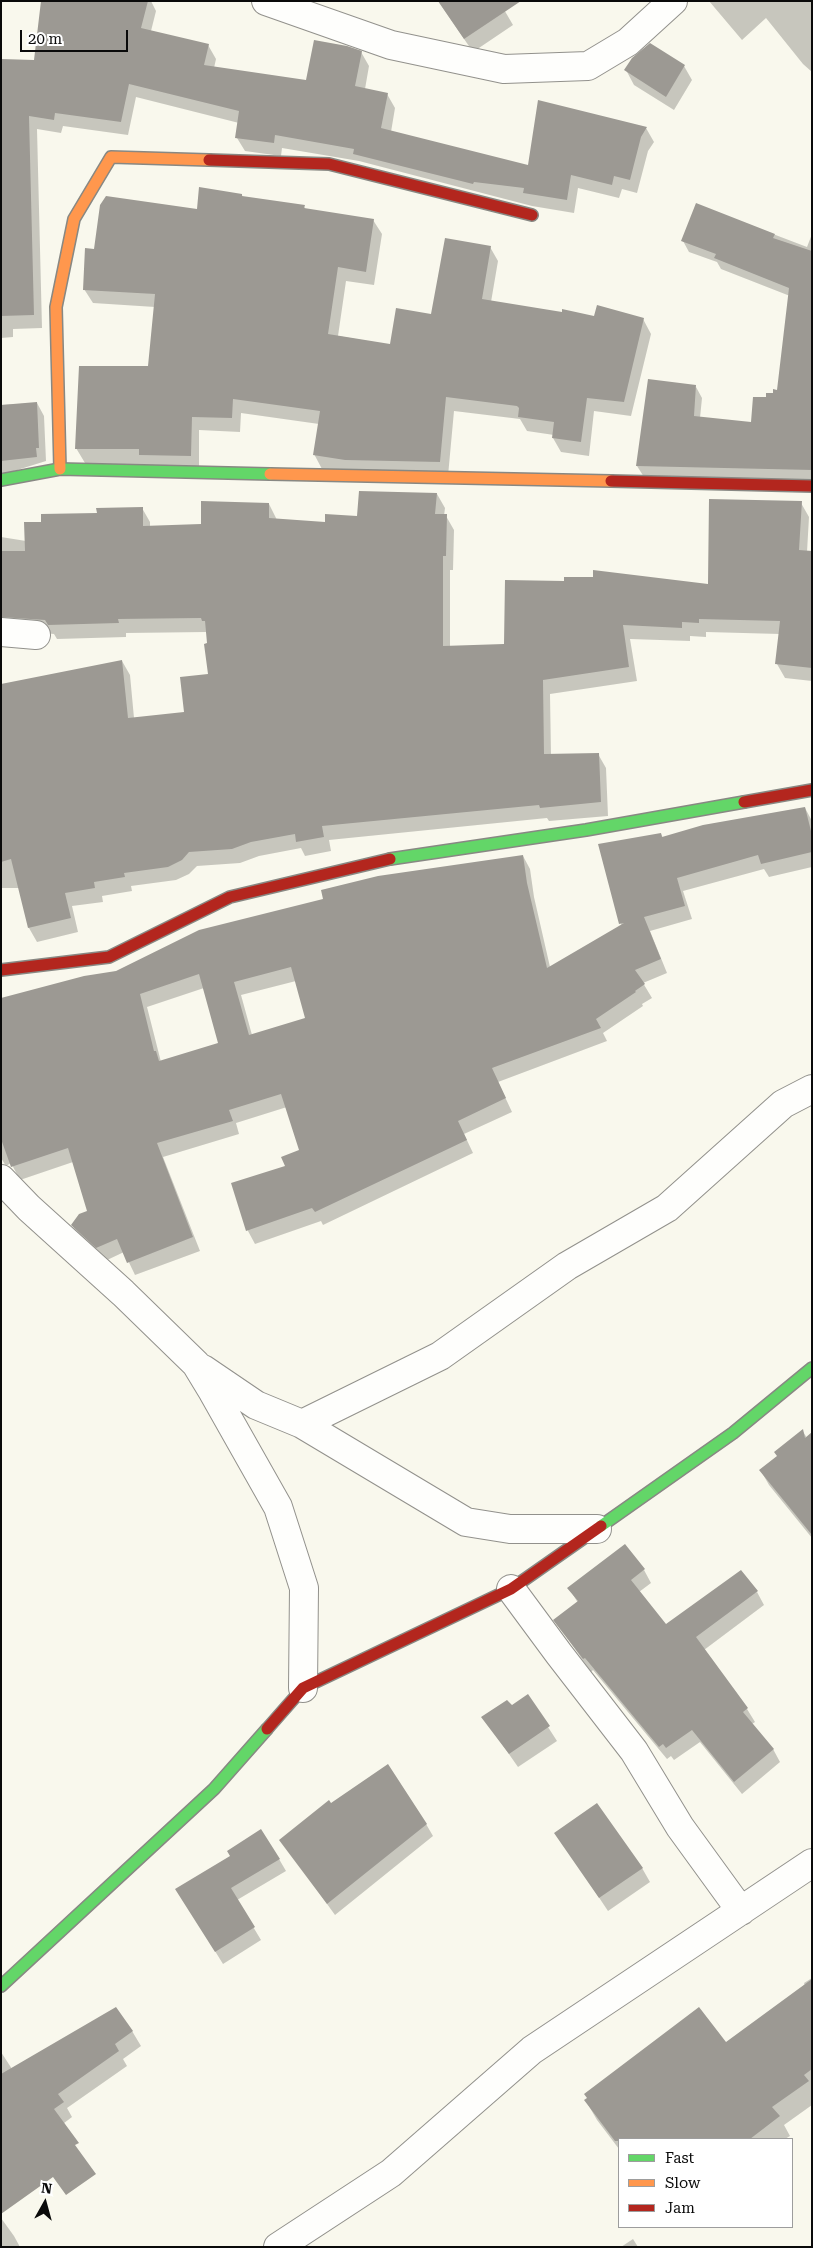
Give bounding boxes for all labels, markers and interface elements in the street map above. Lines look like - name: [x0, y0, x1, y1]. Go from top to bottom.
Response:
- scale bar: [22, 20, 130, 52]
- text: 20 m: [28, 30, 62, 48]
- legend: [618, 2138, 793, 2228]
- text: Fast: [665, 2149, 694, 2167]
- text: Slow: [665, 2174, 700, 2192]
- north arrow: [20, 2178, 70, 2228]
- text: N: [41, 2180, 53, 2197]
- text: Jam: [665, 2199, 695, 2217]

